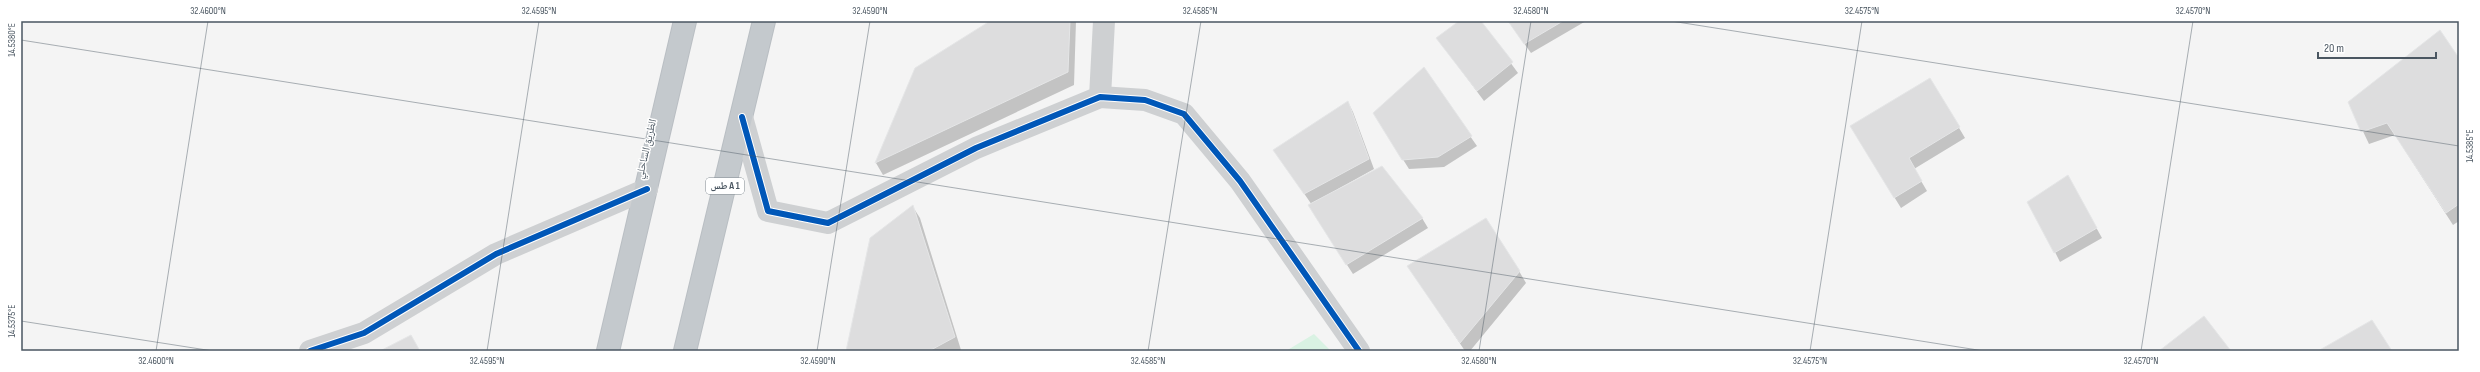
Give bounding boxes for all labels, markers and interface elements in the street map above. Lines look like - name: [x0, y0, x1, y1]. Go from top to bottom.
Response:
- text: 32.4600°N: [190, 5, 226, 17]
- text: 32.4595°N: [522, 5, 556, 17]
- text: 32.4590°N: [852, 5, 888, 17]
- text: 32.4585°N: [1183, 5, 1217, 17]
- text: 32.4580°N: [1513, 5, 1549, 17]
- text: 32.4575°N: [1845, 5, 1879, 17]
- text: 32.4570°N: [2176, 5, 2210, 17]
- text: 14.5380°E: [6, 23, 18, 57]
- scale bar: [2318, 34, 2436, 60]
- text: 20 m: [2324, 41, 2344, 56]
- street label: الطريق الساحلي: [633, 118, 661, 181]
- text: 14.5385°E: [2464, 129, 2476, 163]
- road number: طس A 1: [706, 178, 744, 194]
- text: 14.5375°E: [6, 305, 18, 337]
- text: 32.4600°N: [138, 355, 174, 367]
- text: 32.4595°N: [470, 355, 504, 367]
- text: 32.4590°N: [800, 355, 836, 367]
- text: 32.4585°N: [1131, 355, 1165, 367]
- text: 32.4580°N: [1461, 355, 1497, 367]
- text: 32.4575°N: [1793, 355, 1827, 367]
- text: 32.4570°N: [2124, 355, 2158, 367]

